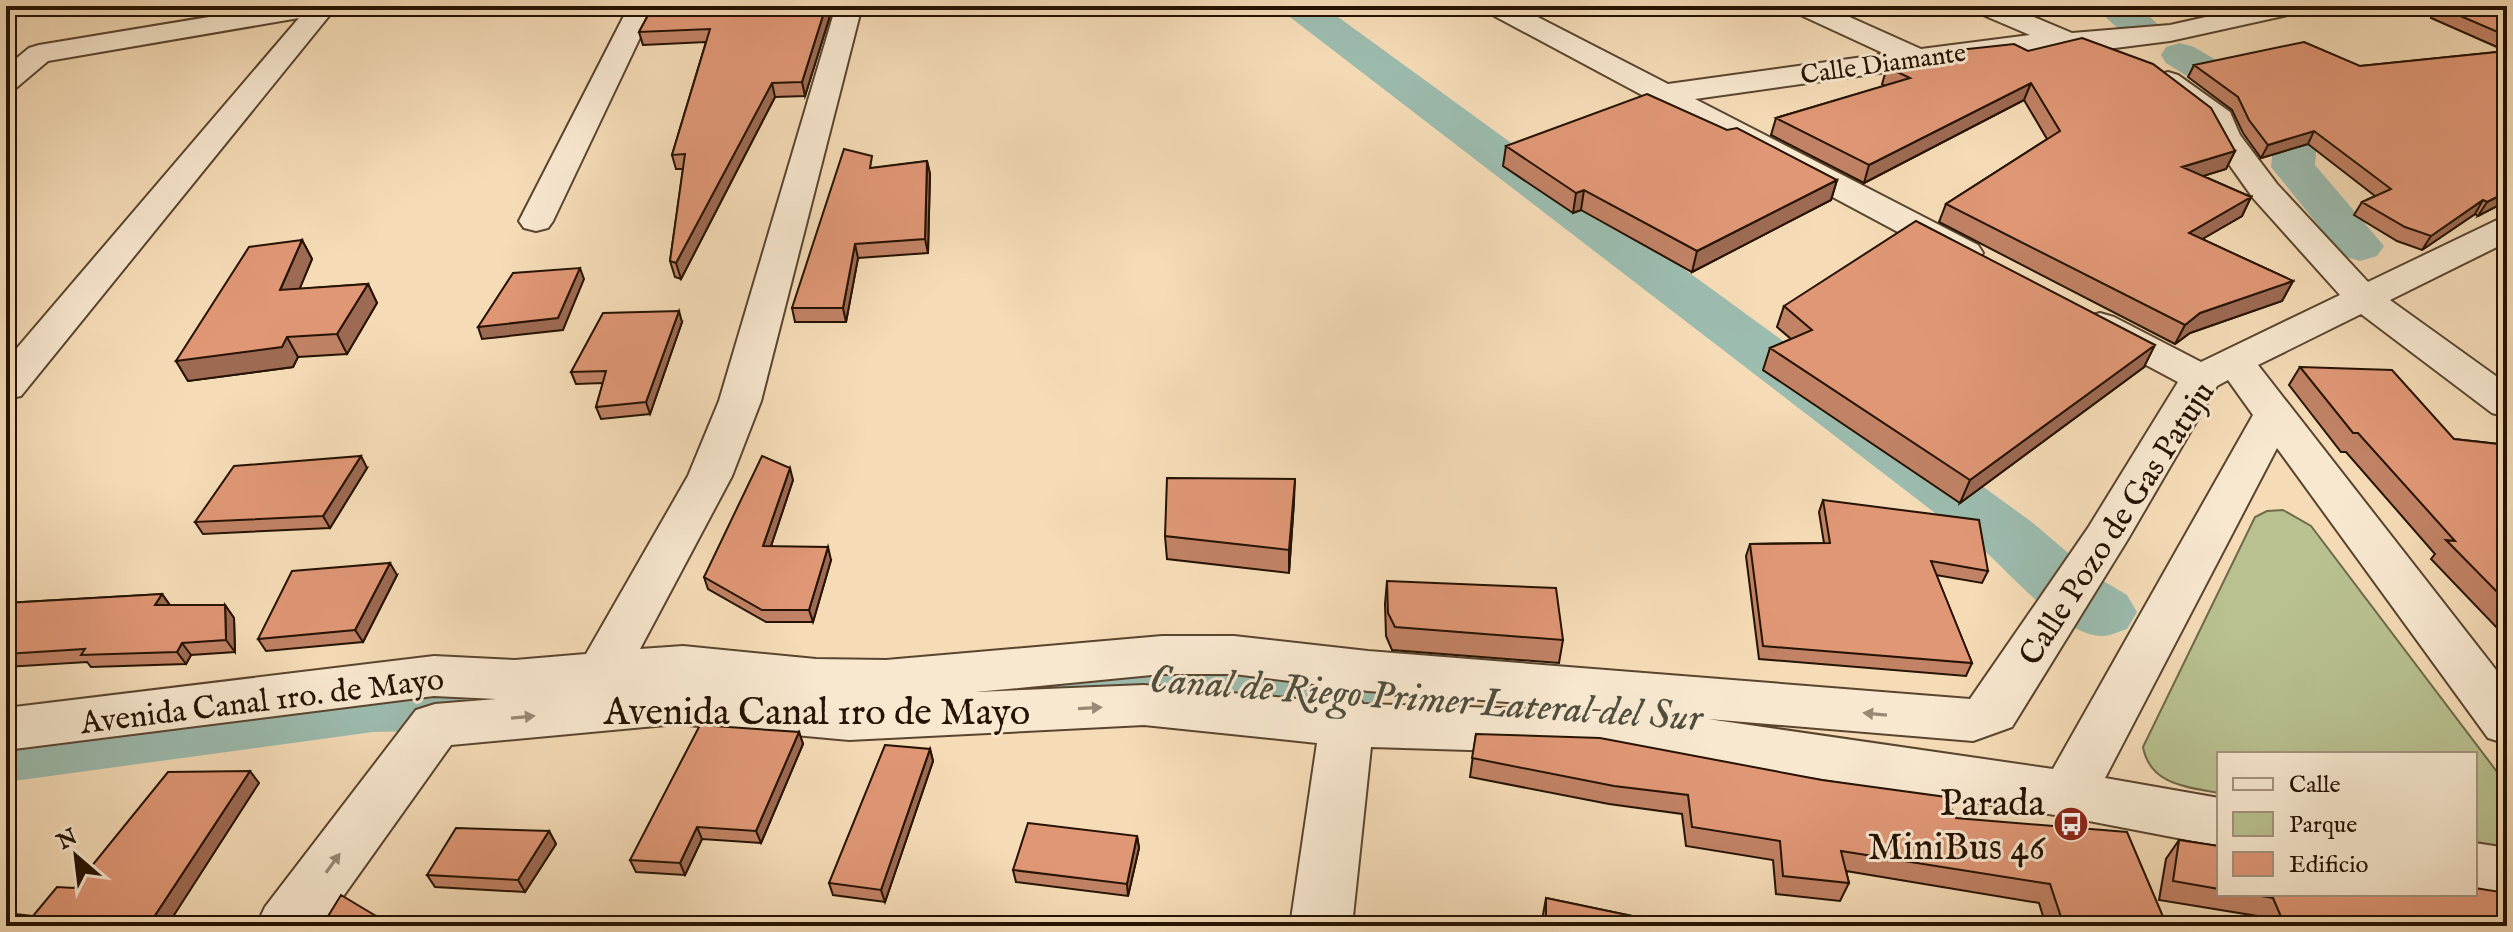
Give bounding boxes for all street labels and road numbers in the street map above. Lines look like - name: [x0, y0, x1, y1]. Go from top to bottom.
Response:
- street label: Calle Diamante: [1798, 37, 1968, 92]
- street label: Calle Pozo de Gas Patuju: [2011, 375, 2225, 674]
- street label: Avenida Canal 1ro. de Mayo: [77, 660, 446, 745]
- street label: Avenida Canal 1ro de Mayo: [603, 690, 1030, 738]

